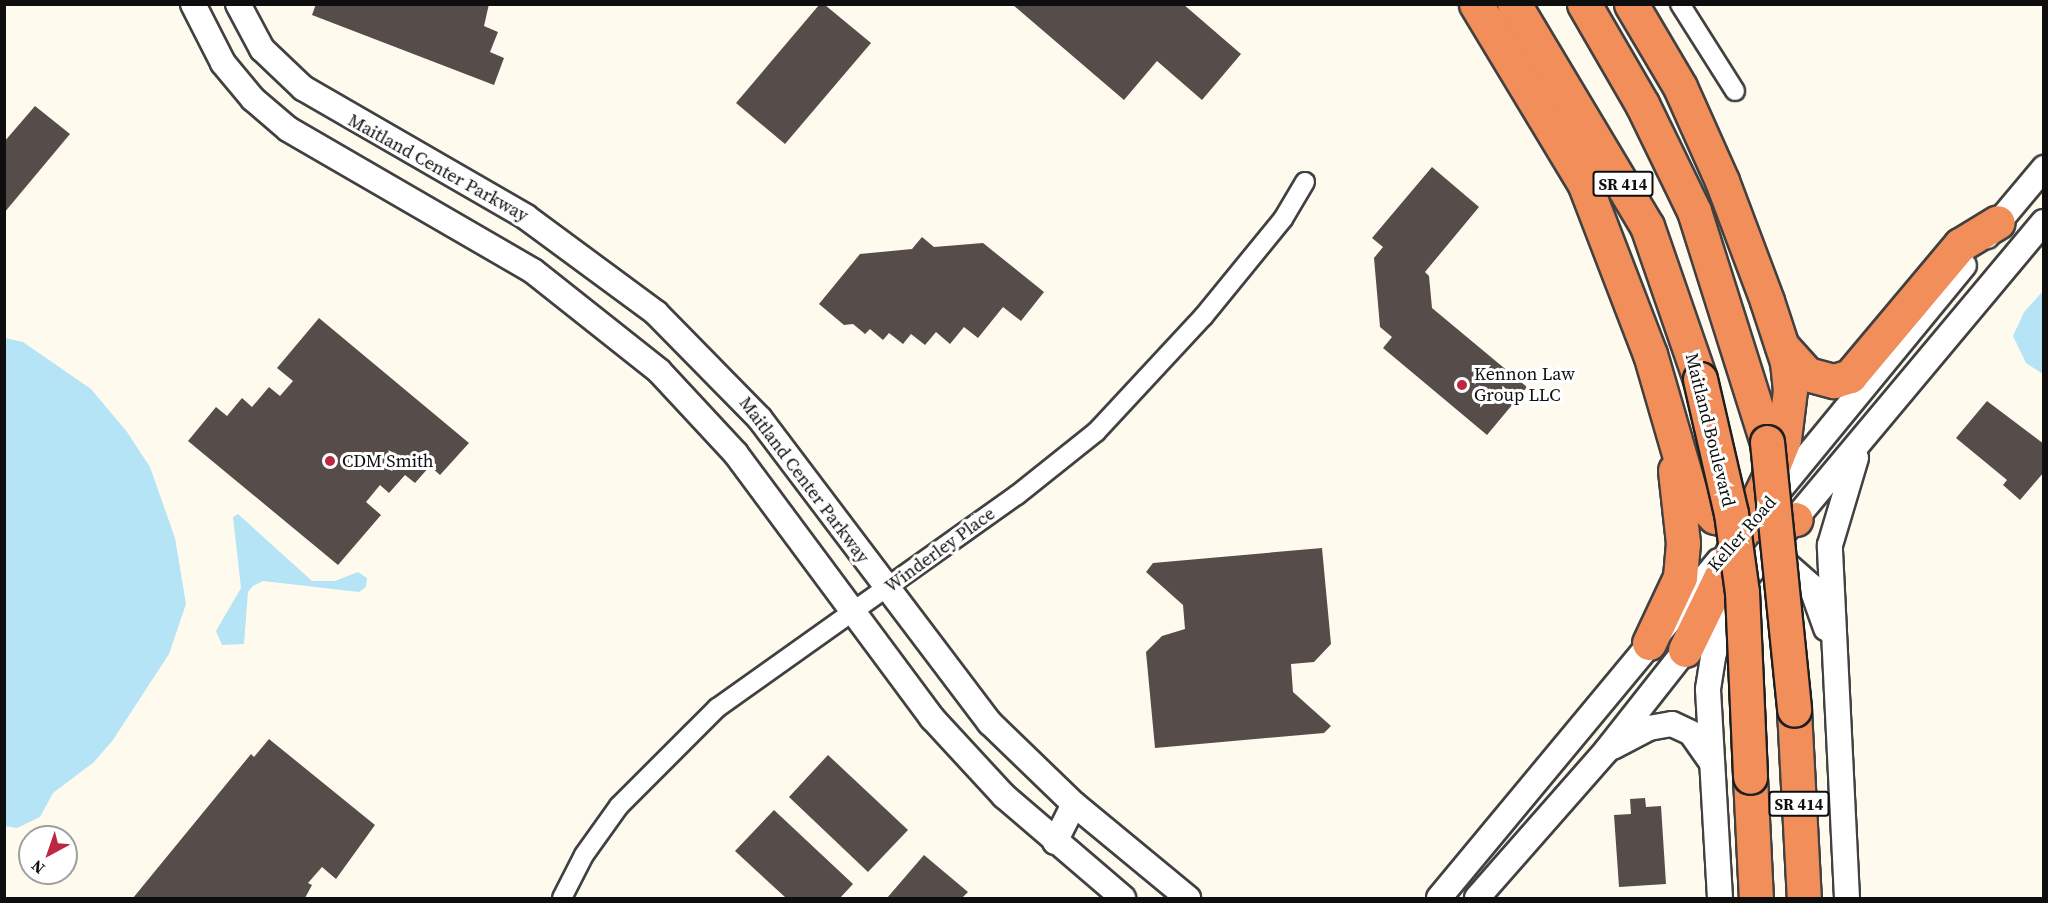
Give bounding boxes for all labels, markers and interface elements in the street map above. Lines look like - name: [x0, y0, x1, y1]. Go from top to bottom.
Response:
- street label: Maitland Center Parkway: [344, 109, 532, 227]
- road number: SR 414: [1592, 171, 1654, 197]
- street label: Maitland Boulevard: [1681, 351, 1739, 509]
- place label: Kennon Law Group LLC: [1474, 364, 1575, 406]
- marker: Kennon Law Group LLC: [1455, 378, 1469, 392]
- street label: Maitland Center Parkway: [734, 393, 874, 567]
- place label: CDM Smith: [342, 450, 434, 472]
- marker: CDM Smith: [323, 454, 337, 468]
- street label: Keller Road: [1703, 492, 1781, 576]
- street label: Winderley Place: [881, 503, 999, 597]
- road number: SR 414: [1768, 791, 1830, 817]
- north arrow: [18, 825, 78, 885]
- text: N: [26, 855, 49, 879]

